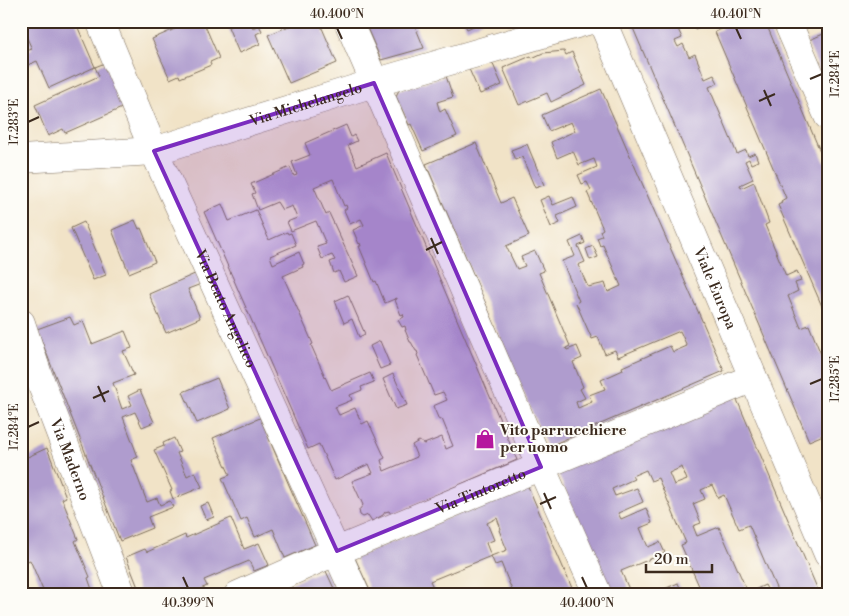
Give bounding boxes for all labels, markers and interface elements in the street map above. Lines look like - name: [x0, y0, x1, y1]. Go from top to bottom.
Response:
- text: 40.400°N: [310, 7, 364, 22]
- text: 40.401°N: [711, 7, 762, 22]
- text: 17.284°E: [828, 50, 843, 98]
- street label: Via Michelangelo: [246, 78, 364, 131]
- text: 17.283°E: [7, 99, 22, 145]
- street label: Viale Europa: [689, 243, 741, 332]
- street label: Via Beato Angelico: [190, 246, 261, 371]
- text: 17.285°E: [828, 356, 843, 402]
- text: 17.284°E: [7, 403, 22, 451]
- street label: Via Maderno: [46, 415, 95, 503]
- place label: Vito parrucchiere per uomo: [499, 421, 627, 457]
- shop icon: Vito parrucchiere per uomo: [474, 428, 496, 450]
- street label: Via Tintoretto: [432, 464, 529, 519]
- scale bar: [646, 541, 713, 573]
- text: 20 m: [654, 550, 689, 569]
- text: 40.399°N: [162, 596, 214, 611]
- text: 40.400°N: [560, 596, 614, 611]

